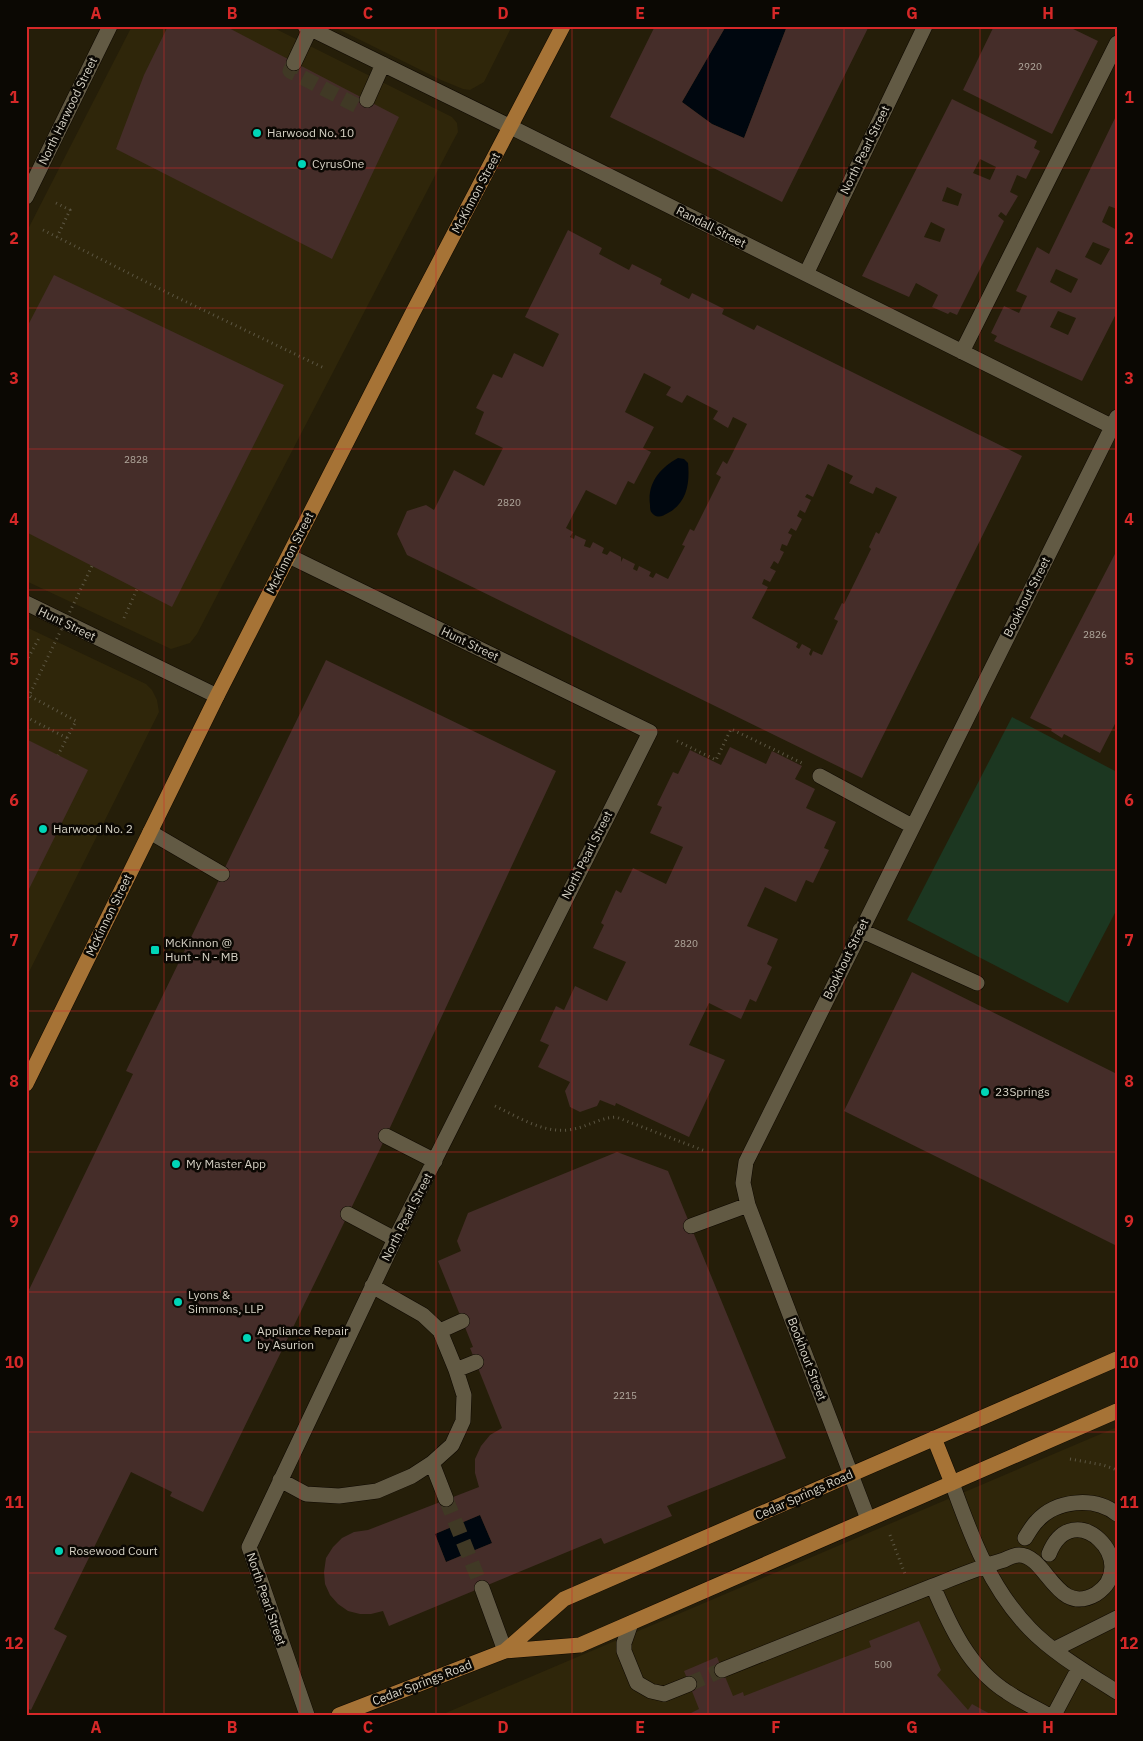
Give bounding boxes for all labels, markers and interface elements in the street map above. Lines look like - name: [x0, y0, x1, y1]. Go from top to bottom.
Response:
- text: A: [91, 3, 102, 23]
- text: B: [227, 3, 238, 23]
- text: C: [363, 3, 373, 23]
- text: D: [497, 3, 509, 23]
- text: E: [635, 3, 645, 23]
- text: F: [771, 3, 781, 23]
- text: G: [906, 3, 918, 23]
- text: H: [1042, 3, 1054, 23]
- street label: North Harwood Street: [35, 54, 100, 167]
- house number: 2920: [1018, 60, 1042, 73]
- text: 1: [9, 87, 19, 107]
- text: 1: [1124, 87, 1134, 107]
- street label: North Pearl Street: [837, 103, 893, 197]
- place label: Harwood No. 10: [267, 125, 354, 140]
- marker: Harwood No. 10: [251, 127, 263, 139]
- street label: McKinnon Street: [448, 150, 503, 236]
- place label: CyrusOne: [312, 156, 365, 171]
- marker: CyrusOne: [296, 158, 308, 170]
- street label: Randall Street: [674, 203, 749, 251]
- text: 2: [9, 228, 19, 248]
- text: 2: [1124, 228, 1134, 248]
- text: 3: [9, 368, 19, 388]
- text: 3: [1124, 368, 1134, 388]
- house number: 2828: [124, 453, 148, 466]
- house number: 2820: [497, 496, 521, 509]
- text: 4: [9, 509, 19, 529]
- text: 4: [1124, 509, 1134, 529]
- street label: McKinnon Street: [263, 510, 317, 596]
- street label: Bookhout Street: [1000, 554, 1053, 639]
- street label: Hunt Street: [36, 603, 98, 644]
- street label: Hunt Street: [439, 623, 501, 664]
- house number: 2826: [1083, 628, 1107, 641]
- text: 5: [9, 649, 19, 669]
- text: 5: [1124, 649, 1134, 669]
- text: 6: [9, 790, 19, 810]
- text: 6: [1124, 790, 1134, 810]
- street label: North Pearl Street: [558, 808, 615, 901]
- place label: Harwood No. 2: [53, 821, 133, 836]
- marker: Harwood No. 2: [37, 823, 49, 835]
- street label: McKinnon Street: [82, 871, 135, 958]
- street label: Bookhout Street: [820, 916, 872, 1002]
- text: 7: [9, 930, 19, 950]
- text: 7: [1124, 930, 1134, 950]
- place label: McKinnon @ Hunt - N - MB: [165, 935, 238, 964]
- house number: 2820: [674, 937, 698, 950]
- marker: McKinnon @ Hunt - N - MB: [149, 944, 161, 956]
- text: 8: [9, 1071, 19, 1091]
- text: 8: [1124, 1071, 1134, 1091]
- place label: 23Springs: [995, 1084, 1050, 1099]
- marker: 23Springs: [979, 1086, 991, 1098]
- place label: My Master App: [186, 1156, 266, 1171]
- marker: My Master App: [170, 1158, 182, 1170]
- street label: North Pearl Street: [378, 1170, 435, 1263]
- text: 9: [9, 1211, 19, 1231]
- text: 9: [1124, 1211, 1134, 1231]
- place label: Lyons & Simmons, LLP: [188, 1287, 264, 1316]
- marker: Lyons & Simmons, LLP: [172, 1296, 184, 1308]
- street label: Bookhout Street: [785, 1315, 830, 1403]
- place label: Appliance Repair by Asurion: [257, 1323, 349, 1352]
- marker: Appliance Repair by Asurion: [241, 1332, 253, 1344]
- text: 10: [4, 1352, 24, 1372]
- text: 10: [1119, 1352, 1139, 1372]
- house number: 2215: [613, 1389, 637, 1402]
- street label: Cedar Springs Road: [753, 1466, 855, 1523]
- text: 11: [4, 1492, 24, 1512]
- text: 11: [1119, 1492, 1139, 1512]
- place label: Rosewood Court: [69, 1543, 158, 1558]
- marker: Rosewood Court: [53, 1545, 65, 1557]
- street label: North Pearl Street: [244, 1551, 289, 1647]
- text: 12: [4, 1633, 24, 1653]
- text: 12: [1119, 1633, 1139, 1653]
- street label: Cedar Springs Road: [370, 1657, 474, 1708]
- house number: 500: [874, 1658, 892, 1671]
- text: A: [91, 1717, 102, 1737]
- text: B: [227, 1717, 238, 1737]
- text: C: [363, 1717, 373, 1737]
- text: D: [497, 1717, 509, 1737]
- text: E: [635, 1717, 645, 1737]
- text: F: [771, 1717, 781, 1737]
- text: G: [906, 1717, 918, 1737]
- text: H: [1042, 1717, 1054, 1737]

